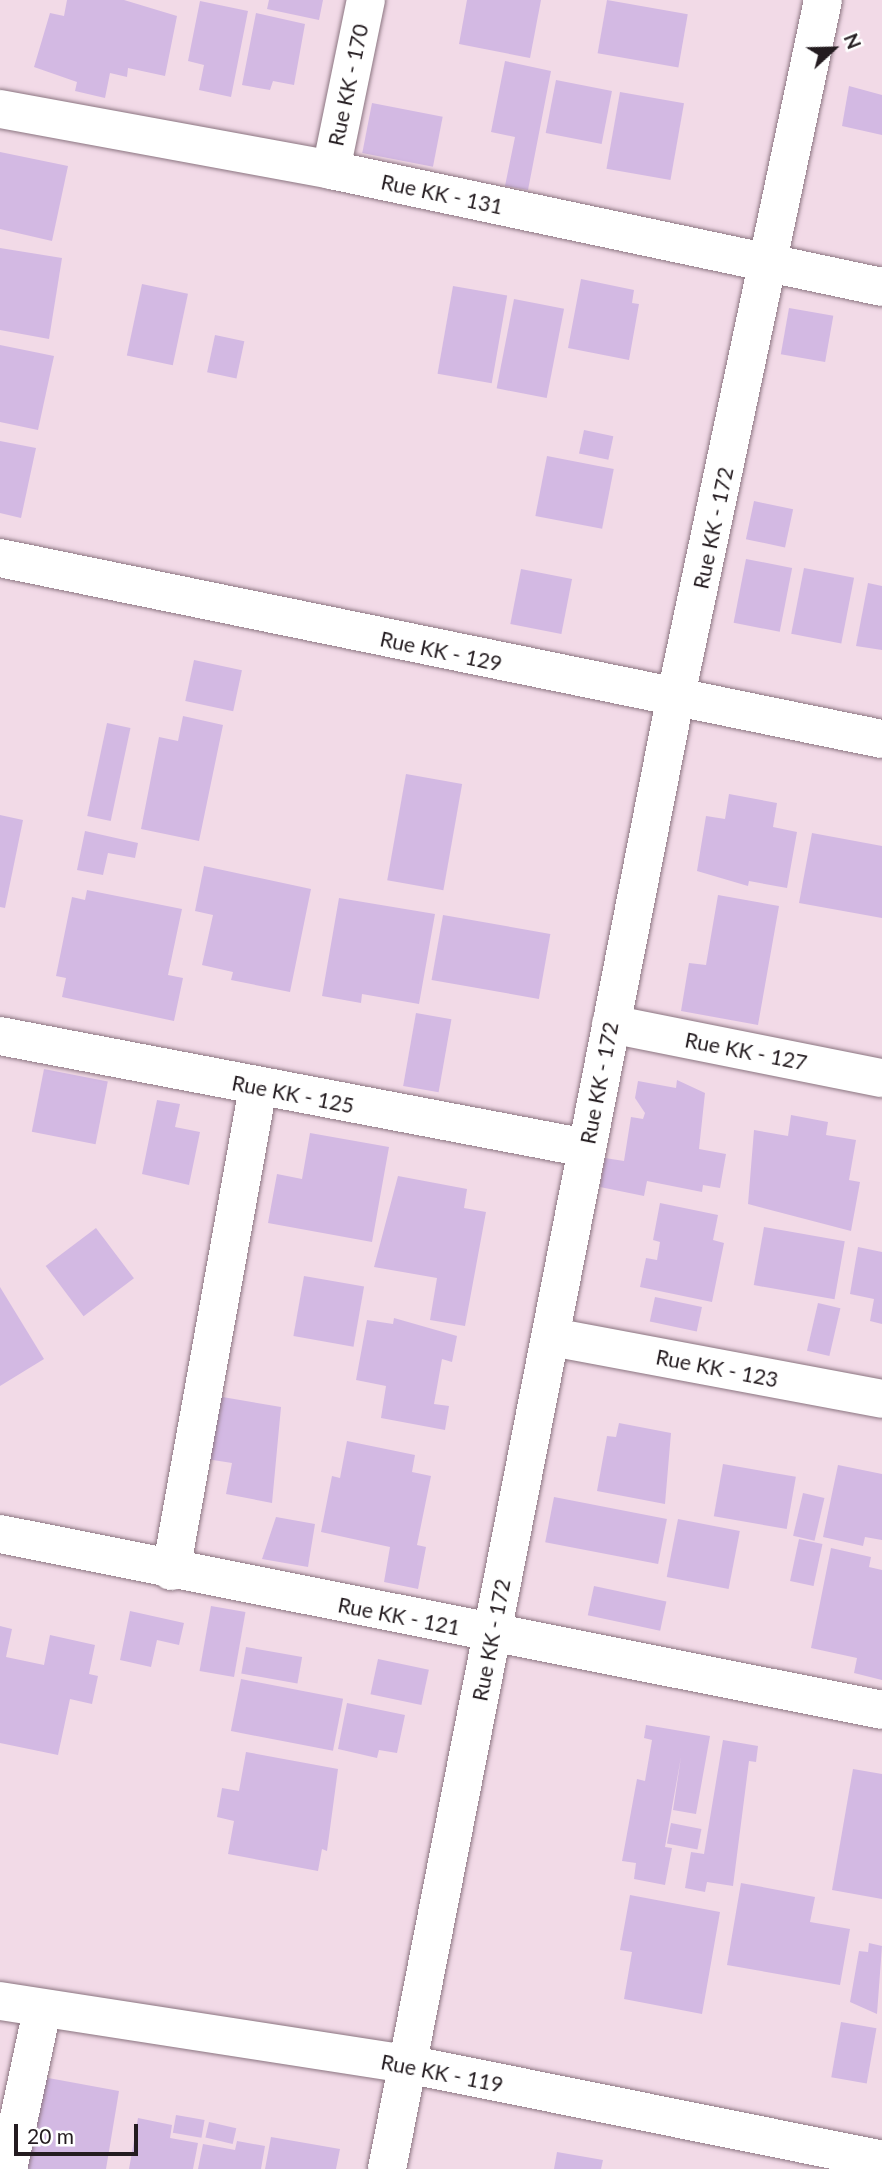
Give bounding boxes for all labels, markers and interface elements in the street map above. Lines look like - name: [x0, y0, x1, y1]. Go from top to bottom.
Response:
- north arrow: [798, 14, 868, 84]
- street label: Rue KK - 170: [323, 22, 373, 148]
- text: N: [840, 30, 866, 52]
- street label: Rue KK - 131: [379, 169, 505, 219]
- street label: Rue KK - 172: [688, 465, 738, 591]
- street label: Rue KK - 129: [378, 626, 504, 676]
- street label: Rue KK - 172: [575, 1020, 623, 1146]
- street label: Rue KK - 127: [683, 1027, 809, 1075]
- street label: Rue KK - 125: [230, 1070, 356, 1118]
- street label: Rue KK - 123: [654, 1344, 780, 1392]
- street label: Rue KK - 172: [467, 1577, 515, 1703]
- street label: Rue KK - 121: [336, 1592, 462, 1640]
- street label: Rue KK - 119: [379, 2049, 505, 2097]
- scale bar: [18, 2110, 142, 2154]
- text: 20 m: [27, 2123, 74, 2148]

